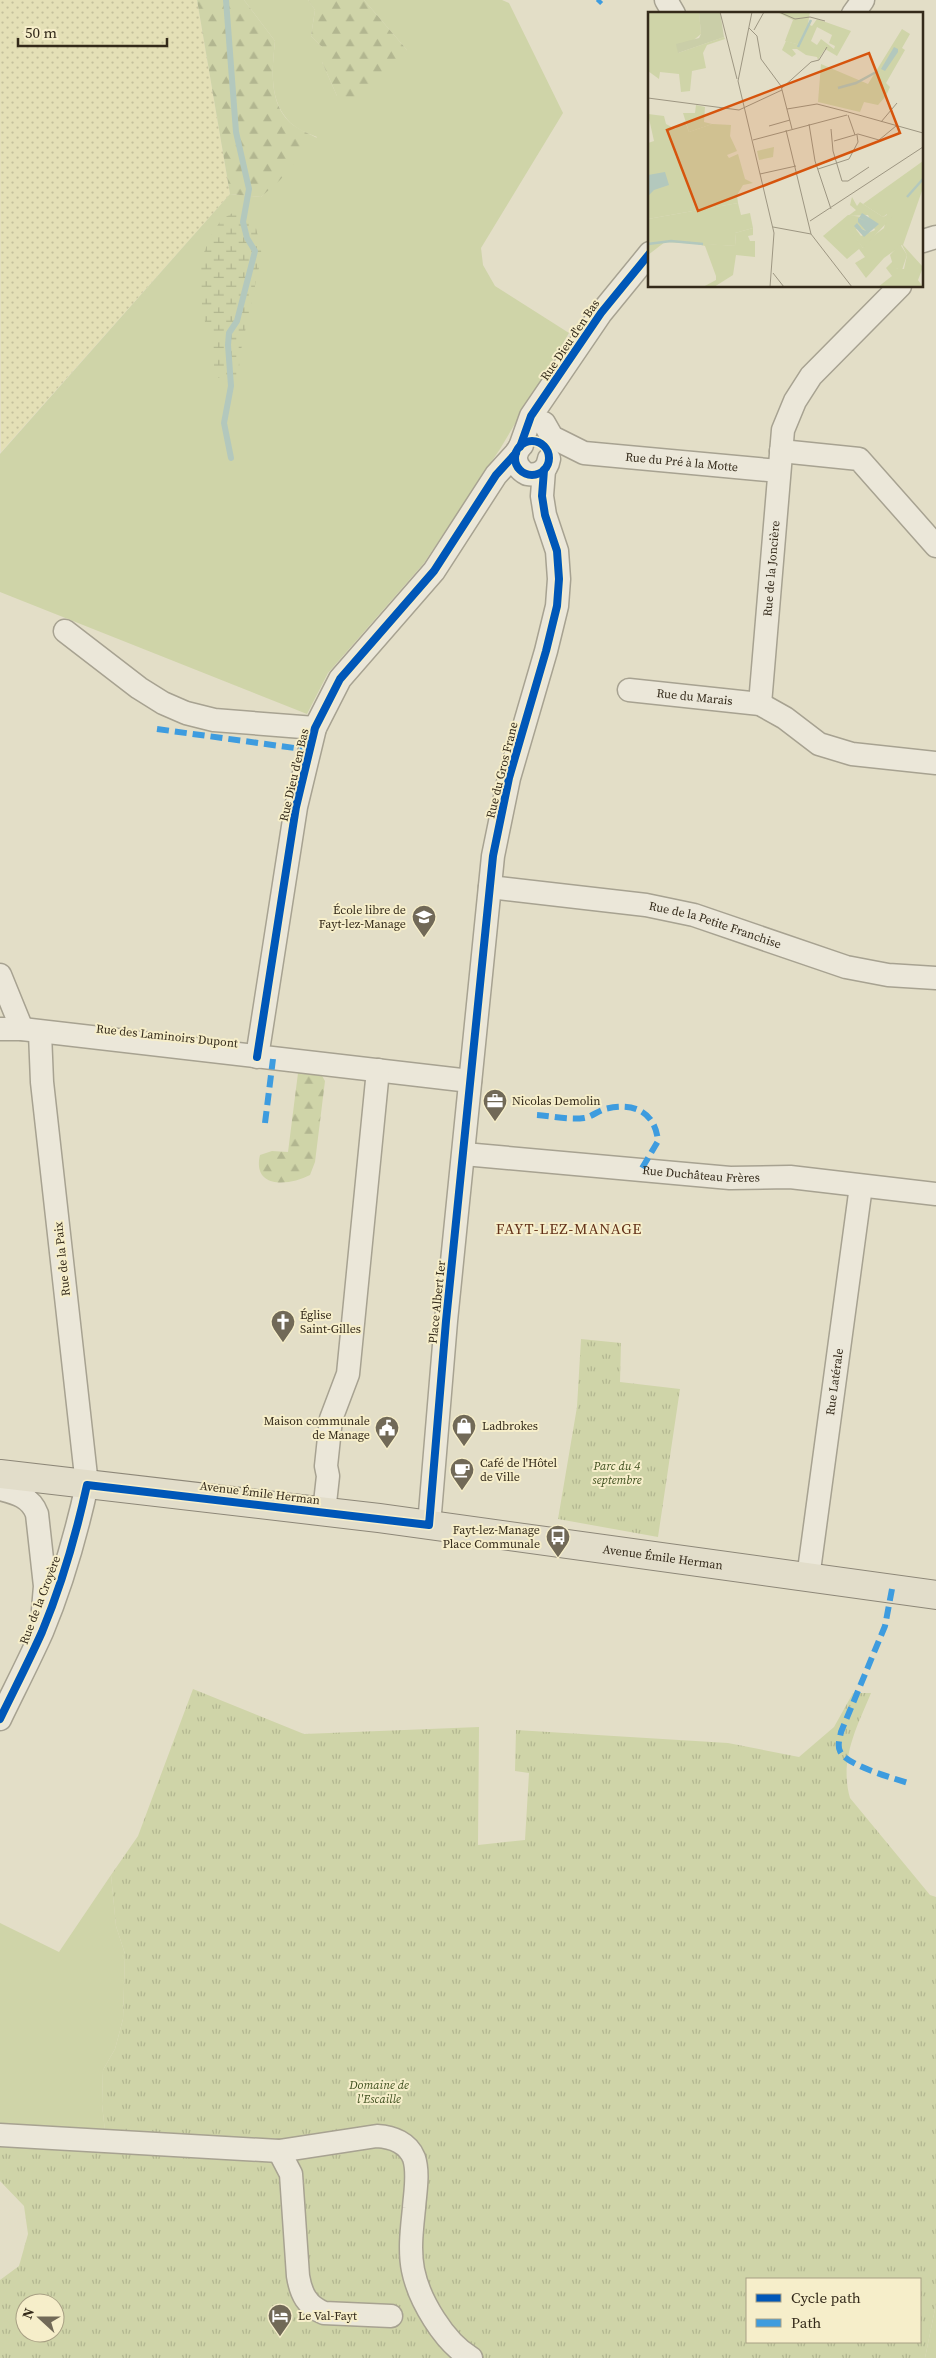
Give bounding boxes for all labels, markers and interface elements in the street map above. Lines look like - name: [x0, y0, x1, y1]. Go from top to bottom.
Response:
- inset map: [648, 12, 924, 288]
- scale bar: [18, 15, 166, 47]
- text: 50 m: [25, 22, 57, 43]
- street label: Rue Dieu d'en Bas: [537, 296, 603, 384]
- street label: Rue du Pré à la Motte: [625, 449, 739, 475]
- street label: Rue de la Joncière: [759, 520, 783, 617]
- street label: Rue du Marais: [656, 685, 734, 709]
- street label: Rue du Gros Frane: [482, 720, 522, 820]
- street label: Rue Dieu d'en Bas: [276, 727, 312, 823]
- street label: Rue de la Petite Franchise: [647, 898, 783, 952]
- place label: École libre de Fayt-lez-Manage: [319, 902, 406, 932]
- school or university icon: École libre de Fayt-lez-Manage: [411, 904, 437, 938]
- street label: Rue des Laminoirs Dupont: [95, 1021, 239, 1051]
- office icon: Nicolas Demolin: [482, 1088, 508, 1122]
- place label: Nicolas Demolin: [512, 1093, 601, 1109]
- street label: Rue Duchâteau Frères: [642, 1162, 760, 1186]
- district label: FAYT-LEZ-MANAGE: [496, 1218, 642, 1239]
- street label: Rue de la Paix: [50, 1220, 74, 1297]
- street label: Place Albert Ier: [425, 1260, 449, 1344]
- place label: Église Saint-Gilles: [300, 1307, 361, 1337]
- church icon: Église Saint-Gilles: [270, 1309, 296, 1343]
- street label: Rue Latérale: [822, 1347, 847, 1416]
- place label: Maison communale de Manage: [264, 1413, 370, 1443]
- shop icon: Ladbrokes: [451, 1413, 477, 1447]
- public building icon: Maison communale de Manage: [374, 1415, 400, 1449]
- place label: Ladbrokes: [482, 1418, 538, 1434]
- place label: Café de l'Hôtel de Ville: [480, 1455, 558, 1485]
- cafe icon: Café de l'Hôtel de Ville: [449, 1457, 475, 1491]
- park label: Parc du 4 septembre: [592, 1458, 642, 1488]
- street label: Avenue Émile Herman: [199, 1478, 321, 1508]
- place label: Fayt-lez-Manage Place Communale: [443, 1522, 540, 1552]
- bus stop icon: Fayt-lez-Manage Place Communale: [545, 1524, 571, 1558]
- street label: Avenue Émile Herman: [602, 1541, 724, 1573]
- street label: Rue de la Croyère: [16, 1553, 64, 1647]
- park label: Domaine de l'Escaille: [348, 2077, 409, 2107]
- legend: [746, 2278, 921, 2343]
- text: Cycle path: [791, 2287, 861, 2308]
- north arrow: [15, 2293, 65, 2343]
- hotel icon: Le Val-Fayt: [267, 2303, 293, 2337]
- text: N: [17, 2305, 39, 2322]
- place label: Le Val-Fayt: [298, 2308, 357, 2324]
- text: Path: [791, 2312, 821, 2333]

